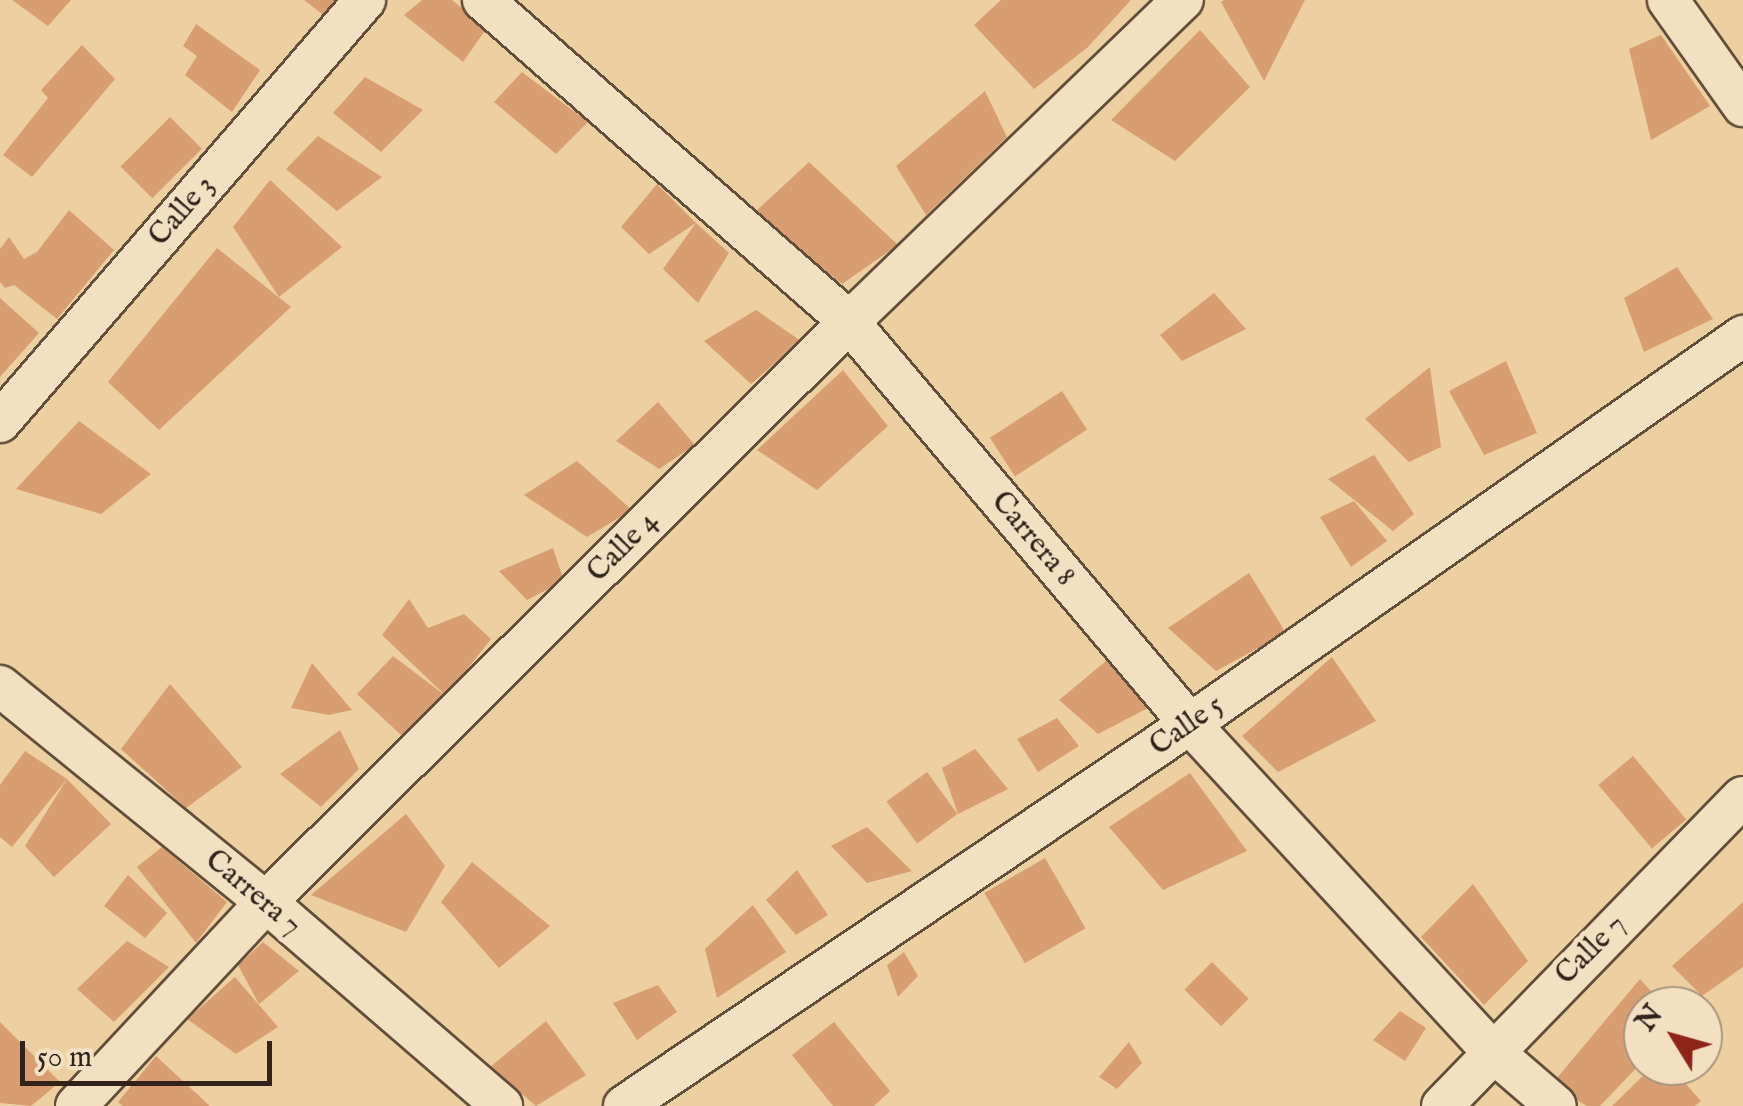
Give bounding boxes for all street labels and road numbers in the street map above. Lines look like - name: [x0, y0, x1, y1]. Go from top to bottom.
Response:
- street label: Calle 3: [141, 168, 223, 254]
- street label: Carrera 8: [983, 484, 1083, 594]
- street label: Calle 4: [580, 504, 666, 590]
- street label: Calle 5: [1143, 688, 1231, 764]
- street label: Carrera 7: [197, 842, 309, 944]
- street label: Calle 7: [1548, 907, 1634, 993]

